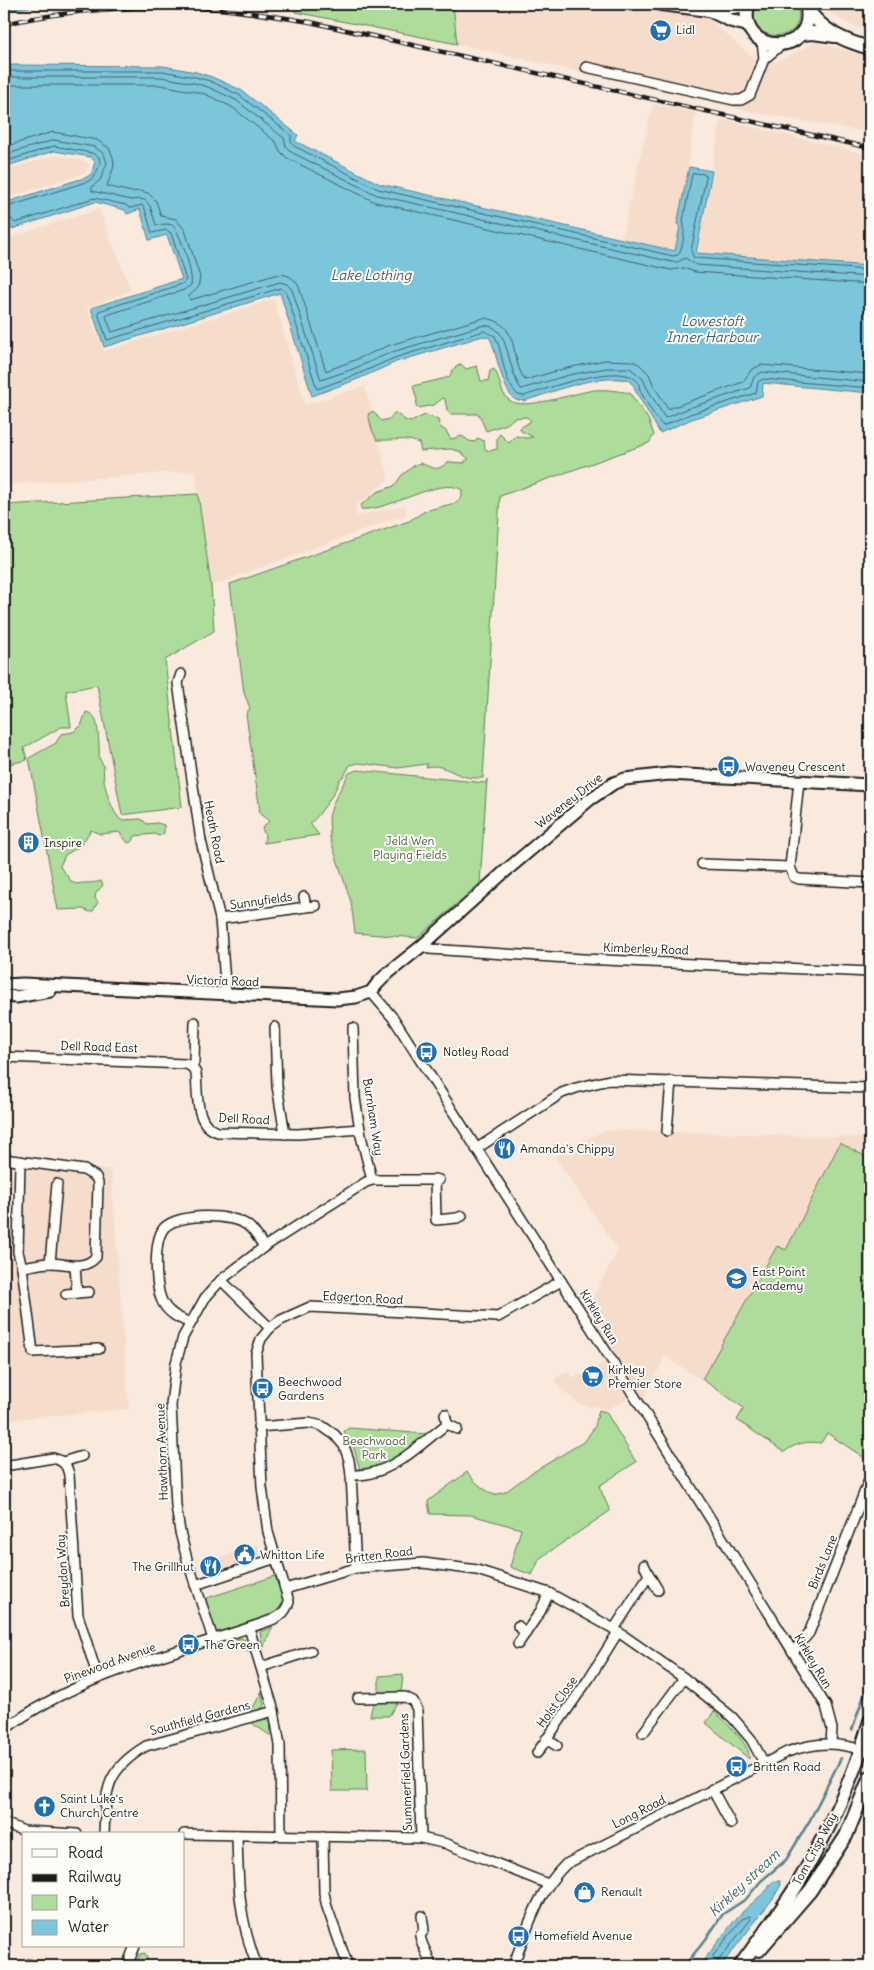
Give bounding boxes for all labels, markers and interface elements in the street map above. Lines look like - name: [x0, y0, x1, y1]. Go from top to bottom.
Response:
- supermarket icon: Lidl: [648, 18, 672, 42]
- place label: Lidl: [676, 22, 695, 37]
- water label: Lake Lothing: [331, 266, 412, 284]
- water label: Lowestoft Inner Harbour: [666, 312, 760, 346]
- bus stop icon: Waveney Crescent: [717, 755, 741, 779]
- place label: Waveney Crescent: [745, 759, 845, 774]
- street label: Waveney Drive: [532, 770, 605, 831]
- street label: Heath Road: [201, 799, 228, 865]
- building icon: Inspire: [16, 831, 40, 855]
- park label: Jeld Wen Playing Fields: [373, 833, 447, 862]
- place label: Inspire: [44, 835, 82, 850]
- street label: Sunnyfields: [229, 889, 293, 912]
- street label: Kimberley Road: [603, 940, 689, 957]
- street label: Victoria Road: [187, 972, 260, 989]
- street label: Dell Road East: [60, 1038, 138, 1055]
- bus stop icon: Notley Road: [415, 1040, 439, 1064]
- place label: Notley Road: [443, 1044, 509, 1059]
- street label: Burnham Way: [360, 1077, 387, 1157]
- street label: Dell Road: [218, 1110, 270, 1127]
- restaurant icon: Amanda's Chippy: [492, 1137, 516, 1161]
- place label: Amanda's Chippy: [520, 1141, 615, 1156]
- place label: East Point Academy: [752, 1264, 805, 1293]
- school or university icon: East Point Academy: [724, 1267, 748, 1291]
- street label: Kirkley Run: [577, 1287, 622, 1347]
- street label: Edgerton Road: [322, 1288, 404, 1307]
- place label: Kirkley Premier Store: [608, 1362, 682, 1391]
- supermarket icon: Kirkley Premier Store: [580, 1365, 604, 1389]
- place label: Beechwood Gardens: [278, 1374, 342, 1403]
- bus stop icon: Beechwood Gardens: [250, 1377, 274, 1401]
- street label: Hawthorn Avenue: [152, 1403, 171, 1501]
- park label: Beechwood Park: [342, 1433, 406, 1462]
- street label: Birds Lane: [805, 1532, 840, 1591]
- street label: Breydon Way: [52, 1534, 73, 1608]
- public building icon: Whitton Life: [232, 1543, 256, 1567]
- street label: Britten Road: [344, 1543, 414, 1566]
- place label: Whitton Life: [260, 1547, 324, 1562]
- restaurant icon: The Grillhut: [198, 1555, 222, 1579]
- place label: The Grillhut: [132, 1559, 194, 1574]
- street label: Kirkley Run: [791, 1631, 836, 1691]
- bus stop icon: The Green: [176, 1633, 200, 1657]
- place label: The Green: [204, 1637, 260, 1652]
- street label: Pinewood Avenue: [62, 1639, 158, 1686]
- street label: Holst Close: [533, 1673, 580, 1730]
- street label: Southfield Gardens: [148, 1697, 252, 1738]
- street label: Summerfield Gardens: [396, 1713, 415, 1831]
- bus stop icon: Britten Road: [725, 1755, 749, 1779]
- place label: Britten Road: [753, 1759, 821, 1774]
- place label: Saint Luke's Church Centre: [60, 1791, 138, 1820]
- street label: Long Road: [610, 1792, 668, 1831]
- church icon: Saint Luke's Church Centre: [32, 1794, 56, 1818]
- street label: Tom Crisp Way: [789, 1810, 840, 1888]
- legend: [22, 1832, 185, 1948]
- text: Road: [68, 1843, 103, 1862]
- water label: Kirkley stream: [705, 1845, 784, 1921]
- text: Railway: [68, 1867, 122, 1886]
- shop icon: Renault: [573, 1880, 597, 1904]
- place label: Renault: [601, 1884, 642, 1899]
- text: Park: [68, 1893, 99, 1912]
- text: Water: [68, 1917, 109, 1936]
- bus stop icon: Homefield Avenue: [506, 1924, 530, 1948]
- place label: Homefield Avenue: [534, 1928, 632, 1943]

